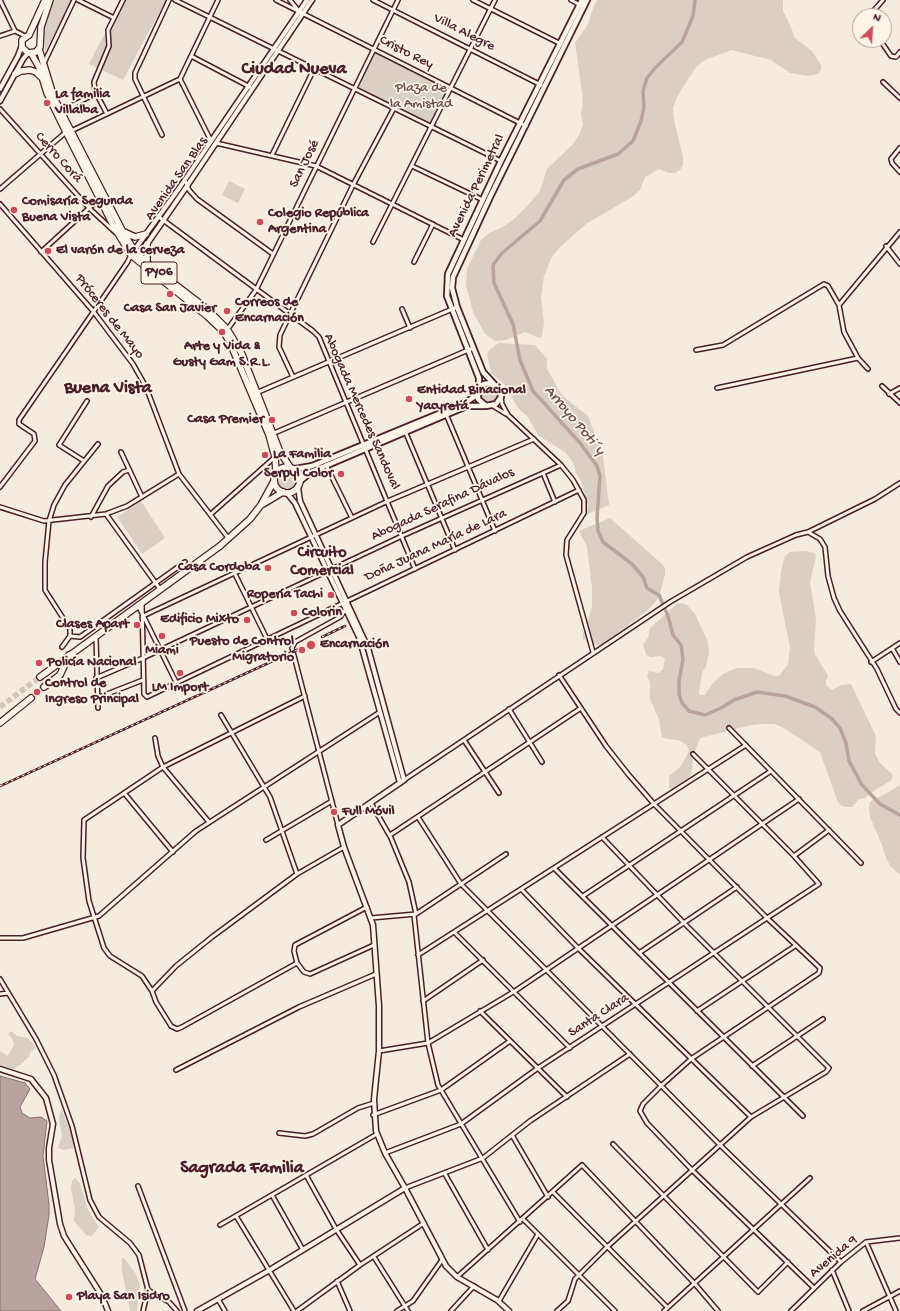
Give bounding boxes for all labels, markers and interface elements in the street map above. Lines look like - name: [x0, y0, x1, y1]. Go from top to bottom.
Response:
- north arrow: [852, 8, 892, 48]
- street label: Villa Alegre: [430, 10, 498, 56]
- text: N: [871, 11, 882, 25]
- street label: Cristo Rey: [376, 32, 436, 74]
- district label: Ciudad Nueva: [242, 59, 346, 81]
- park label: Plaza de la Amistad: [390, 81, 452, 114]
- place label: La familia Villalba: [55, 87, 110, 120]
- marker: La familia Villalba: [42, 98, 52, 108]
- street label: Cerro Corá: [31, 129, 85, 187]
- street label: Avenida Perimetral: [445, 132, 509, 240]
- street label: Avenida San Blas: [142, 134, 212, 224]
- street label: San José: [286, 137, 324, 191]
- place label: Comisaría Segunda Buena Vista: [22, 194, 133, 226]
- marker: Comisaría Segunda Buena Vista: [9, 205, 19, 215]
- place label: Colegio República Argentina: [268, 206, 369, 238]
- marker: Colegio República Argentina: [255, 217, 265, 227]
- place label: El varón de la cerveza: [56, 243, 184, 259]
- marker: El varón de la cerveza: [43, 246, 53, 256]
- road number: PY06: [141, 262, 177, 284]
- street label: Próceres de Mayo: [71, 271, 147, 363]
- marker: Casa San Javier: [165, 289, 175, 299]
- place label: Correos de Encarnación: [235, 295, 304, 328]
- place label: Casa San Javier: [124, 301, 216, 317]
- marker: Correos de Encarnación: [222, 306, 232, 316]
- marker: Arte y Vida & Gusty Gam S.R.L.: [217, 327, 227, 337]
- street label: Abogada Mercedes Sandoval: [319, 331, 403, 493]
- place label: Arte y Vida & Gusty Gam S.R.L.: [173, 339, 271, 372]
- district label: Buena Vista: [64, 378, 152, 400]
- place label: Entidad Binacional Yacyretá: [417, 383, 526, 416]
- water label: Arroyo Poti´y: [540, 383, 608, 459]
- marker: Entidad Binacional Yacyretá: [404, 394, 414, 404]
- place label: Casa Premier: [187, 412, 264, 428]
- marker: Casa Premier: [267, 415, 277, 425]
- place label: La Familia: [273, 447, 331, 463]
- marker: La Familia: [260, 450, 270, 460]
- street label: Abogada Serafina Dávalos: [369, 464, 517, 546]
- place label: Serpyl Color: [264, 466, 333, 482]
- marker: Serpyl Color: [336, 469, 346, 479]
- street label: Doña Juana María de Lara: [362, 506, 510, 586]
- district label: Circuito Comercial: [290, 544, 354, 582]
- place label: Casa Cordoba: [178, 560, 260, 576]
- marker: Casa Cordoba: [263, 563, 273, 573]
- place label: Ropería Tachi: [247, 587, 323, 603]
- marker: Ropería Tachi: [326, 590, 336, 600]
- place label: Colorin: [302, 605, 342, 621]
- marker: Colorin: [289, 608, 299, 618]
- place label: Edificio Mixto: [160, 612, 239, 628]
- marker: Edificio Mixto: [242, 615, 252, 625]
- place label: Clases Apart: [56, 617, 129, 633]
- marker: Clases Apart: [132, 620, 142, 630]
- marker: Miami: [157, 631, 167, 641]
- place label: Puesto de Control Migratorio: [190, 634, 294, 666]
- place label: Encarnación: [320, 637, 389, 653]
- marker: Encarnación: [305, 639, 317, 651]
- place label: Miami: [145, 643, 179, 659]
- marker: Puesto de Control Migratorio: [297, 645, 307, 655]
- place label: Policía Nacional: [47, 655, 136, 671]
- marker: Policía Nacional: [34, 658, 44, 668]
- marker: LM Import: [175, 668, 185, 678]
- place label: Control de Ingreso Principal: [45, 676, 139, 708]
- place label: LM Import: [152, 680, 208, 696]
- marker: Control de Ingreso Principal: [32, 687, 42, 697]
- place label: Full Móvil: [342, 804, 394, 820]
- marker: Full Móvil: [329, 807, 339, 817]
- street label: Santa Clara: [566, 990, 632, 1042]
- district label: Sagrada Familia: [180, 1158, 304, 1180]
- street label: Avenida 9: [807, 1232, 861, 1282]
- place label: Playa San Isidro: [77, 1289, 170, 1305]
- marker: Playa San Isidro: [64, 1292, 74, 1302]

